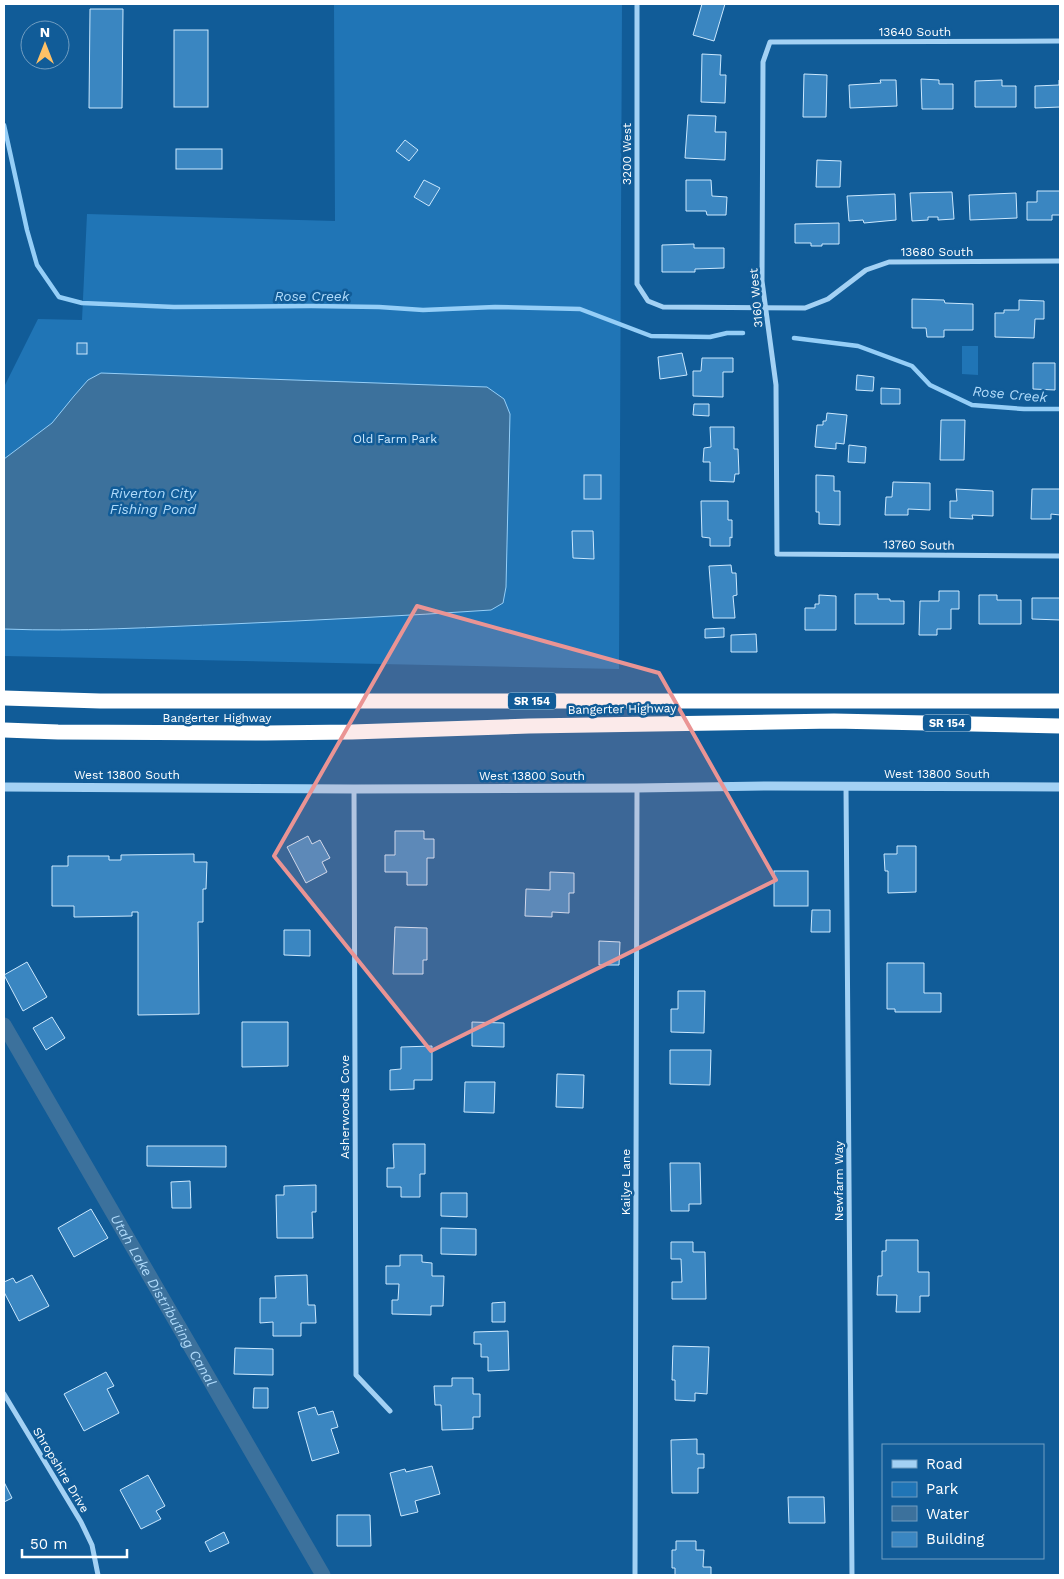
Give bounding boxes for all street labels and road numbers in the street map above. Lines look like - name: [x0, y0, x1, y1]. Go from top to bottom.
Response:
- street label: 13640 South: [879, 25, 951, 39]
- street label: 3200 West: [620, 123, 634, 185]
- street label: 13680 South: [901, 245, 973, 259]
- street label: 3160 West: [746, 268, 766, 328]
- street label: 13760 South: [883, 537, 955, 553]
- road number: SR 154: [508, 692, 556, 709]
- street label: Bangerter Highway: [567, 701, 677, 717]
- street label: Bangerter Highway: [163, 711, 272, 725]
- road number: SR 154: [923, 714, 971, 731]
- street label: West 13800 South: [884, 767, 990, 781]
- street label: West 13800 South: [74, 768, 180, 782]
- street label: West 13800 South: [479, 769, 585, 783]
- street label: Asherwoods Cove: [338, 1055, 352, 1159]
- street label: Newfarm Way: [832, 1140, 846, 1221]
- street label: Kailye Lane: [619, 1149, 633, 1215]
- street label: Shropshire Drive: [30, 1425, 92, 1515]

